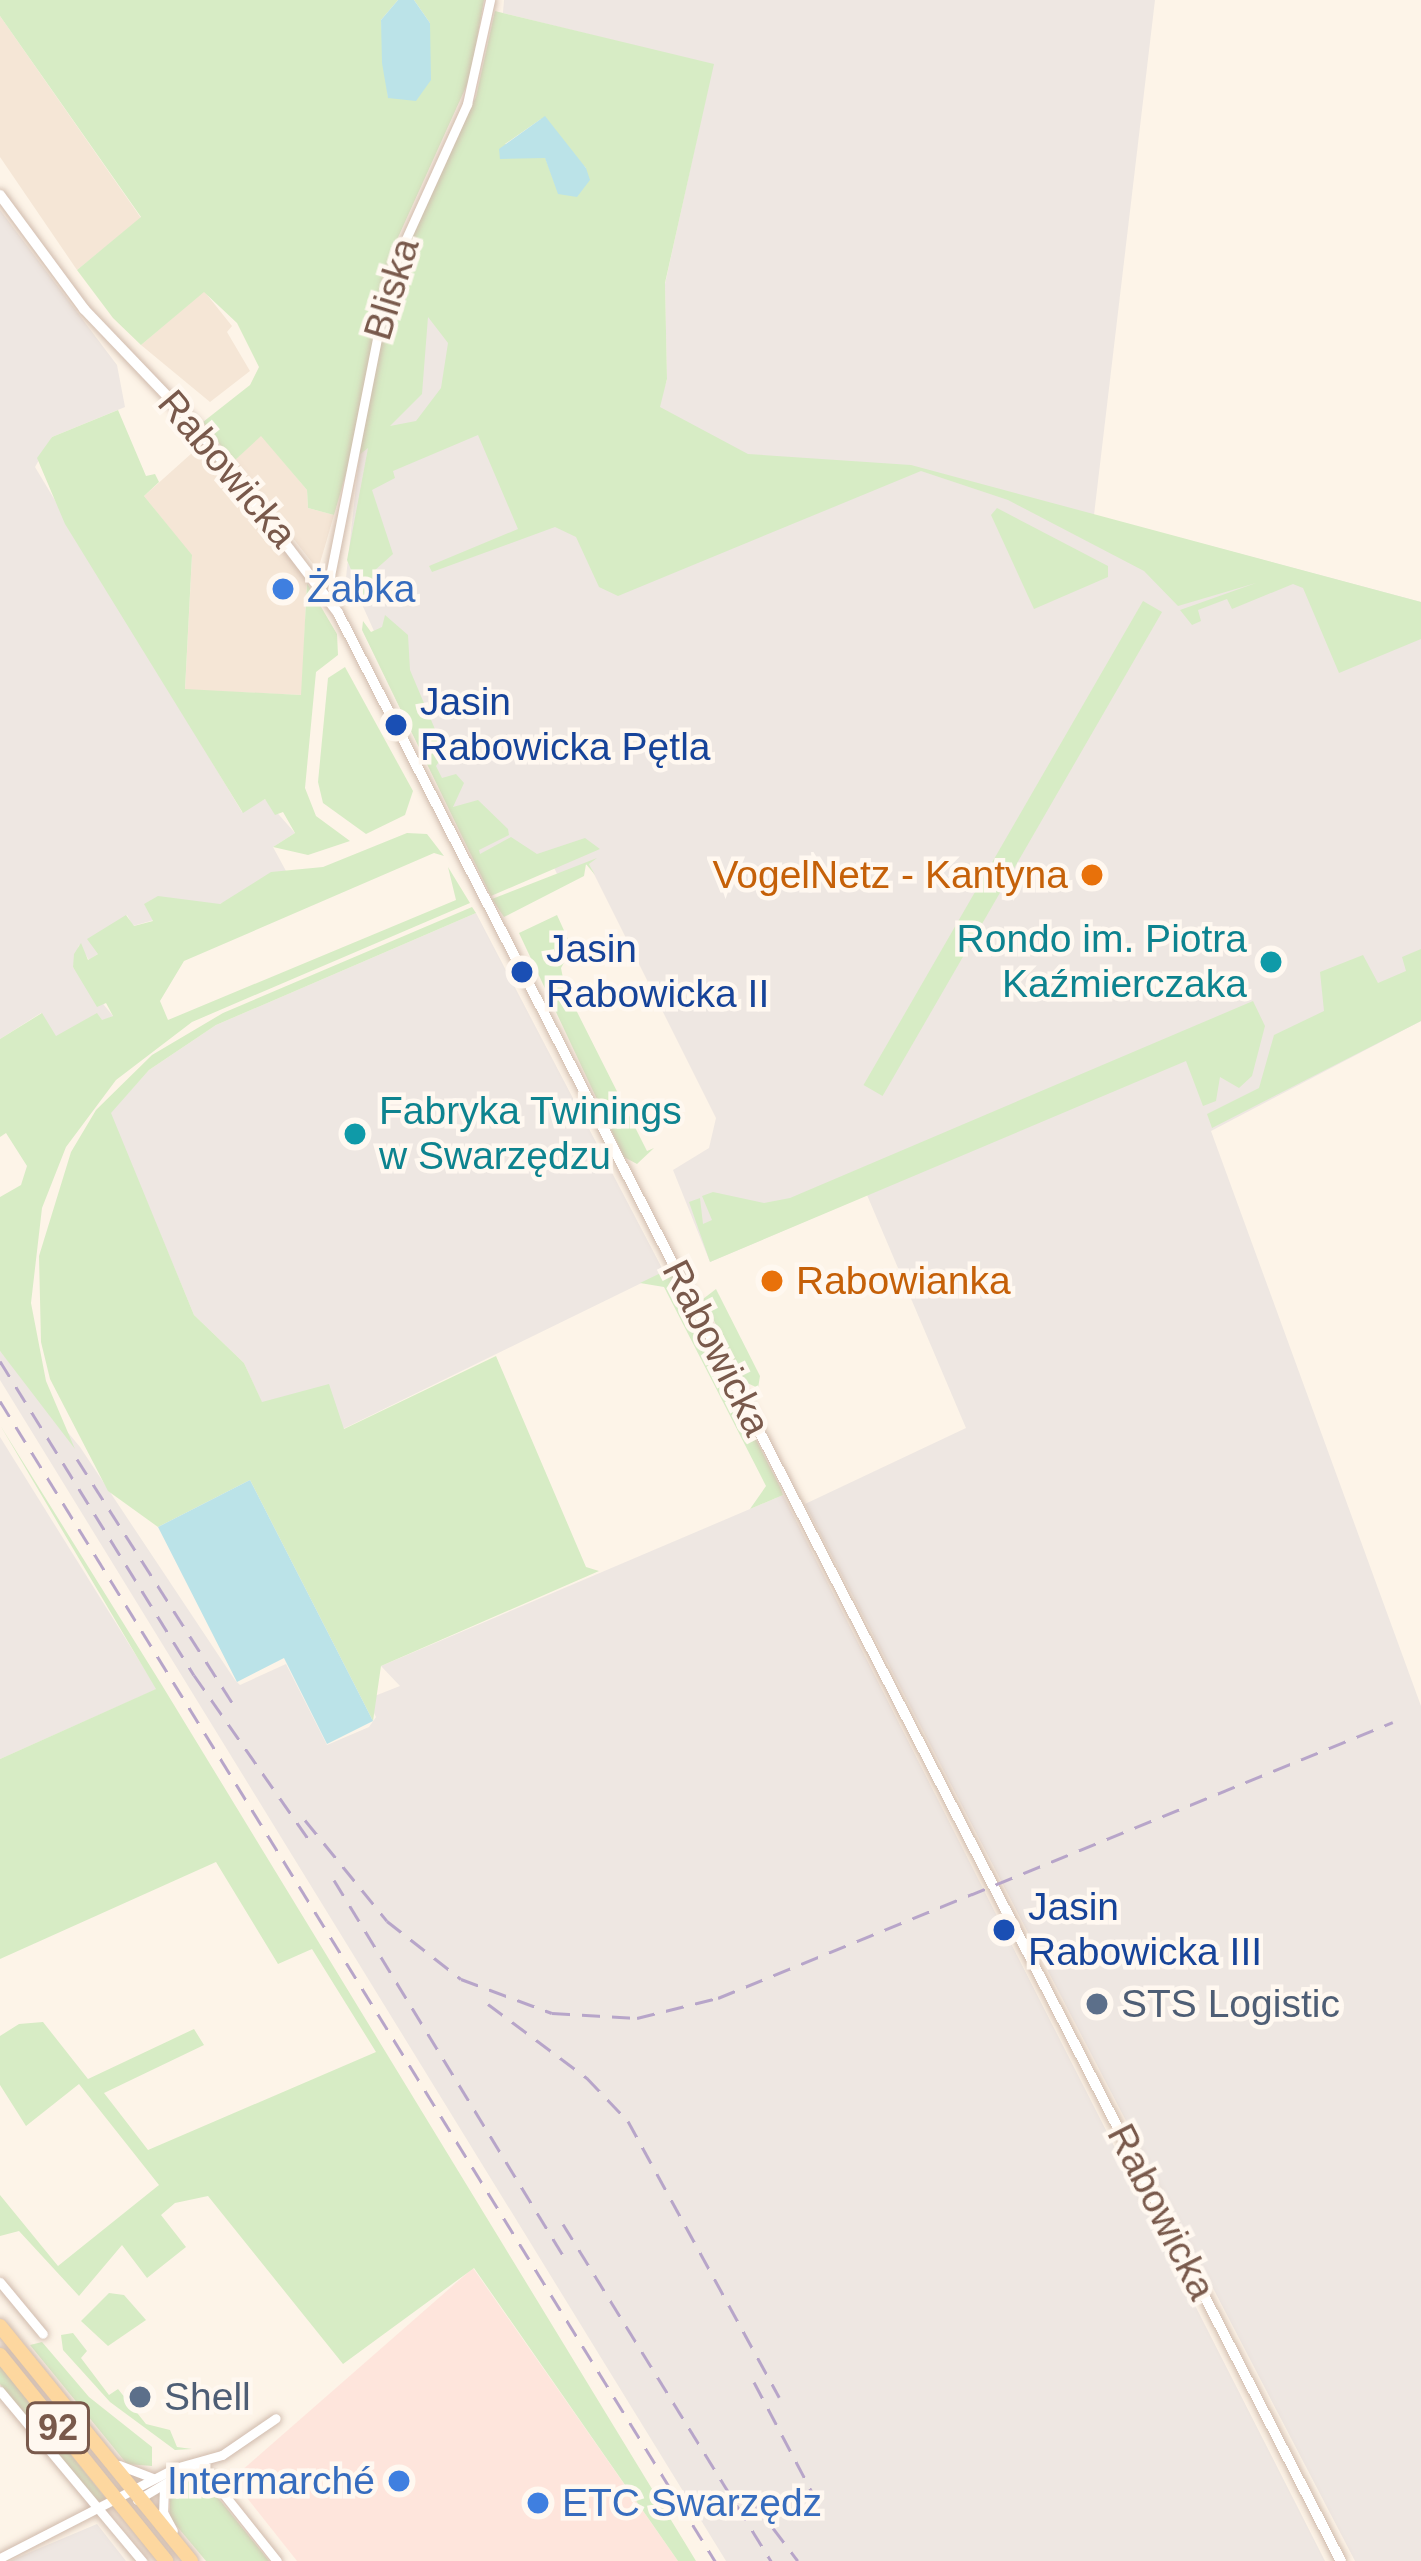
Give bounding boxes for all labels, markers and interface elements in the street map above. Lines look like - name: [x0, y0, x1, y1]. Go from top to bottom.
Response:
- street label: Bliska: [354, 232, 430, 346]
- street label: Rabowicka: [148, 381, 306, 557]
- place label: Żabka: [307, 566, 415, 612]
- marker: Żabka: [270, 576, 296, 602]
- place label: Jasin Rabowicka Pętla: [420, 680, 710, 771]
- marker: Jasin Rabowicka Pętla: [383, 712, 409, 738]
- place label: VogelNetz - Kantyna: [712, 852, 1068, 898]
- marker: VogelNetz - Kantyna: [1079, 862, 1105, 888]
- place label: Rondo im. Piotra Kaźmierczaka: [957, 917, 1247, 1008]
- place label: Jasin Rabowicka II: [546, 927, 769, 1018]
- marker: Rondo im. Piotra Kaźmierczaka: [1258, 949, 1284, 975]
- marker: Jasin Rabowicka II: [509, 959, 535, 985]
- place label: Fabryka Twinings w Swarzędzu: [379, 1089, 682, 1180]
- marker: Fabryka Twinings w Swarzędzu: [342, 1121, 368, 1147]
- street label: Rabowicka: [652, 1252, 780, 1444]
- place label: Rabowianka: [796, 1258, 1011, 1304]
- marker: Rabowianka: [759, 1268, 785, 1294]
- place label: Jasin Rabowicka III: [1028, 1885, 1262, 1976]
- marker: Jasin Rabowicka III: [991, 1917, 1017, 1943]
- place label: STS Logistic: [1121, 1981, 1340, 2027]
- marker: STS Logistic: [1084, 1991, 1110, 2017]
- street label: Rabowicka: [1097, 2116, 1225, 2308]
- place label: Shell: [164, 2374, 251, 2420]
- marker: Shell: [127, 2384, 153, 2410]
- road number: 92: [25, 2398, 91, 2458]
- place label: Intermarché: [167, 2458, 375, 2504]
- marker: Intermarché: [386, 2468, 412, 2494]
- place label: ETC Swarzędz: [562, 2480, 822, 2526]
- marker: ETC Swarzędz: [525, 2490, 551, 2516]

